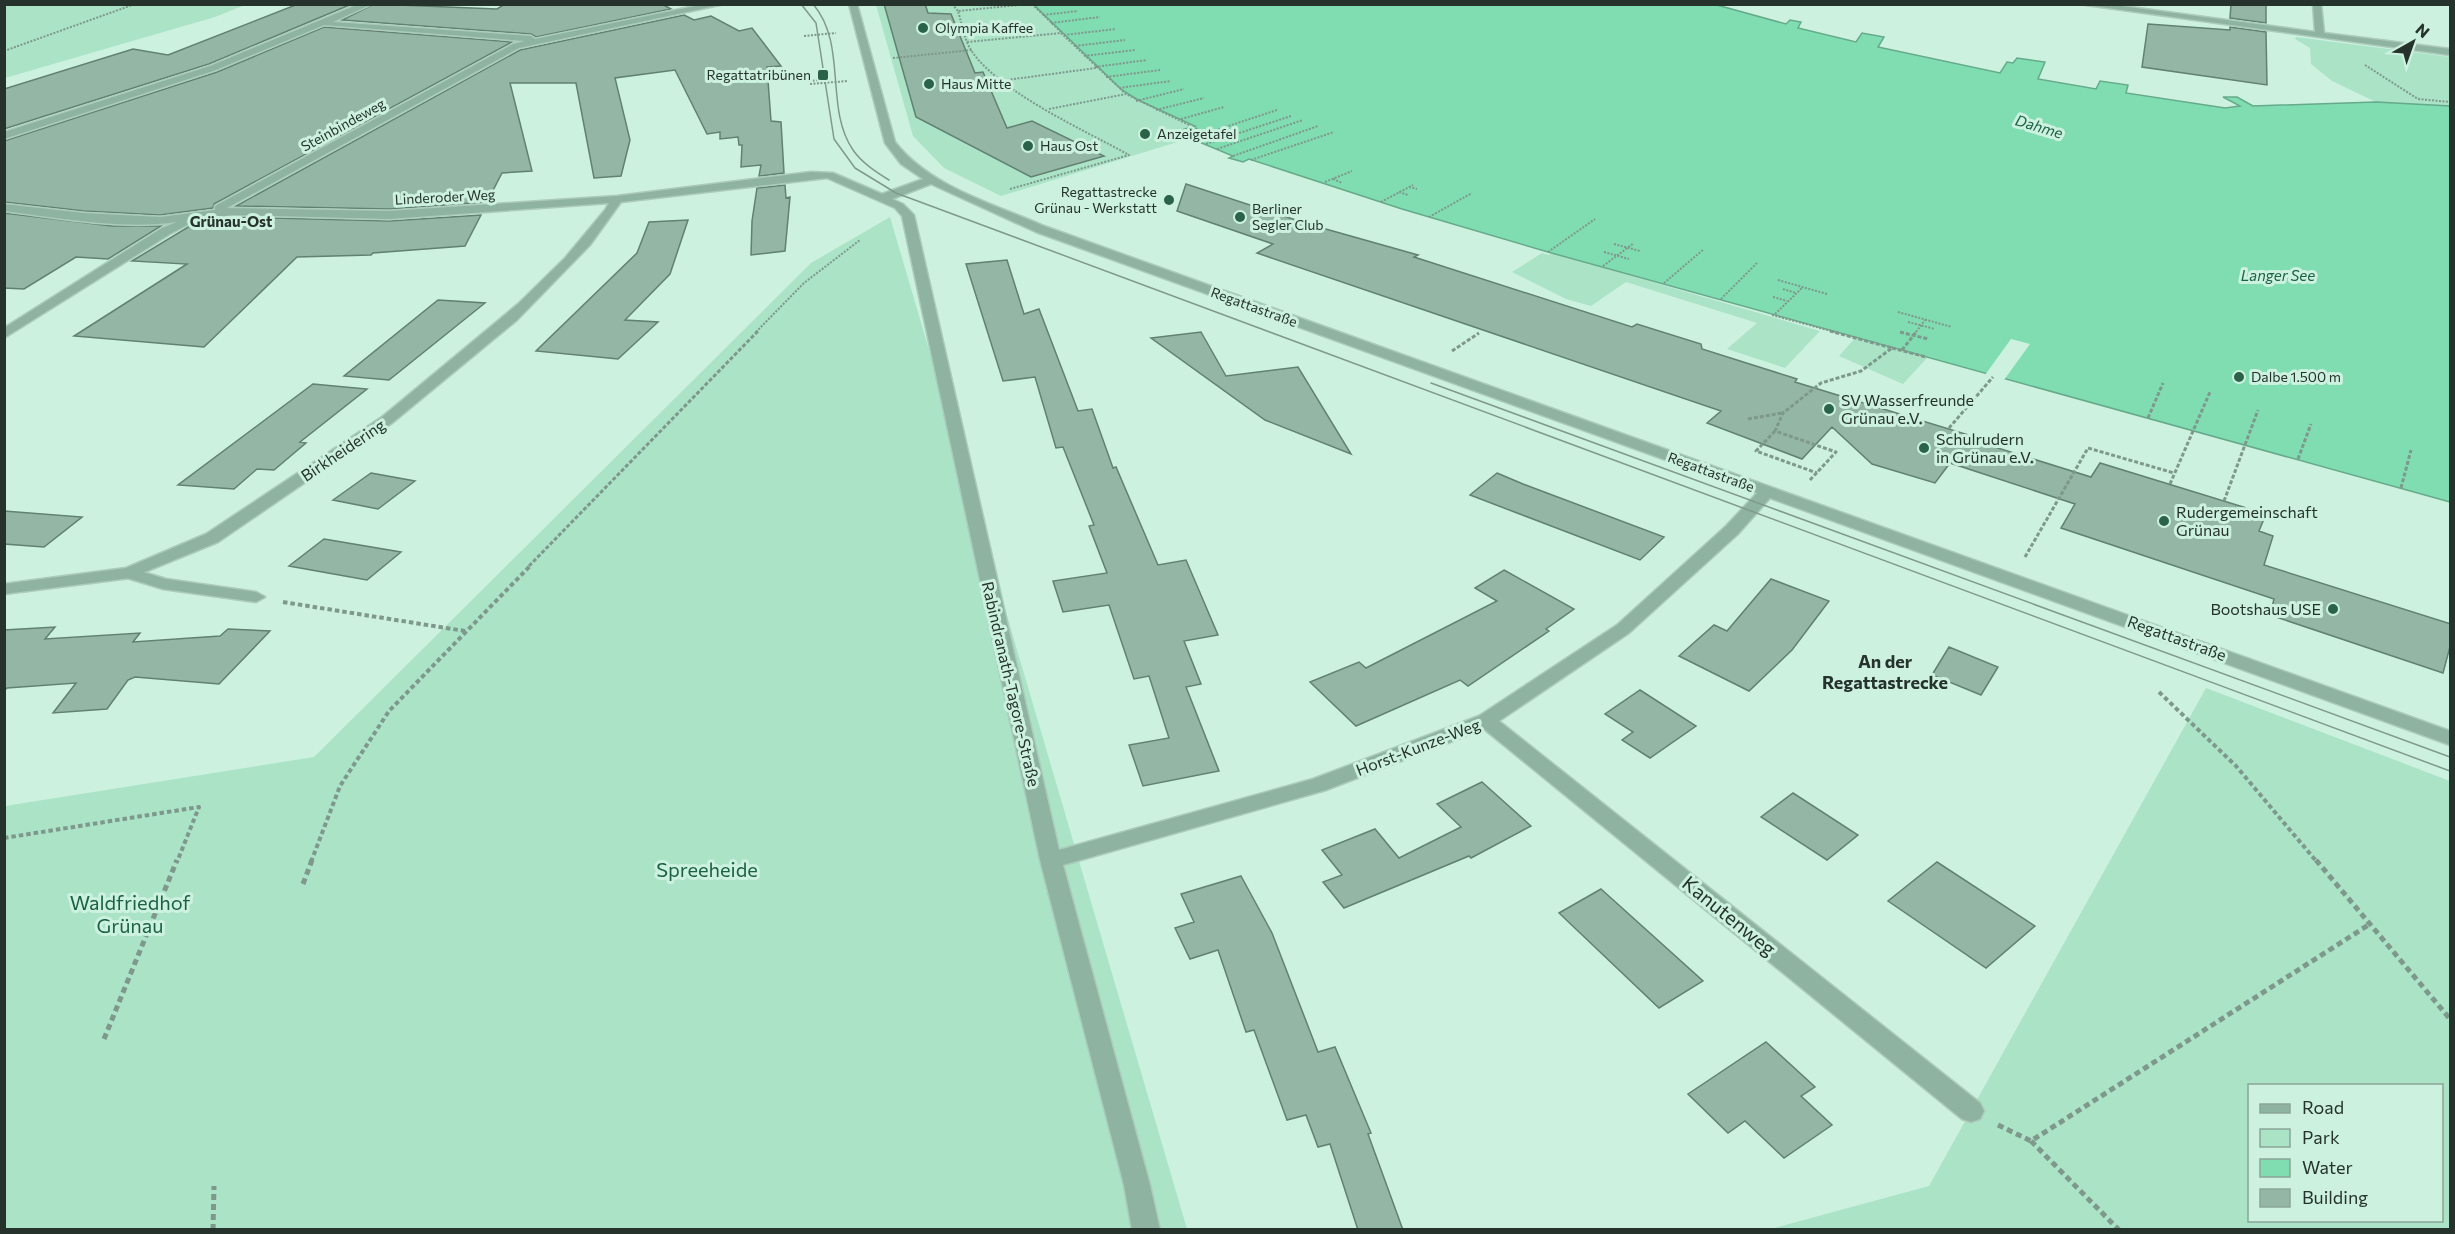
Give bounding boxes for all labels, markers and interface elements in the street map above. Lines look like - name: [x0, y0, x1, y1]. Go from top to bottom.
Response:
- north arrow: [2383, 12, 2443, 72]
- place label: Olympia Kaffee: [935, 19, 1033, 36]
- text: N: [2412, 19, 2434, 41]
- marker: Olympia Kaffee: [916, 21, 930, 35]
- place label: Regattatribünen: [707, 66, 811, 83]
- marker: Regattatribünen: [816, 68, 830, 82]
- place label: Haus Mitte: [941, 75, 1011, 92]
- marker: Haus Mitte: [922, 77, 936, 91]
- street label: Steinbindeweg: [298, 94, 388, 155]
- water label: Dahme: [2013, 110, 2065, 142]
- place label: Anzeigetafel: [1157, 125, 1237, 142]
- marker: Anzeigetafel: [1138, 127, 1152, 141]
- place label: Haus Ost: [1040, 137, 1098, 154]
- marker: Haus Ost: [1021, 139, 1035, 153]
- place label: Regattastrecke Grünau - Werkstatt: [1034, 183, 1157, 216]
- street label: Linderoder Weg: [394, 185, 496, 208]
- marker: Regattastrecke Grünau - Werkstatt: [1162, 193, 1176, 207]
- place label: Berliner Segler Club: [1252, 200, 1324, 233]
- marker: Berliner Segler Club: [1233, 210, 1247, 224]
- district label: Grünau-Ost: [190, 212, 272, 230]
- water label: Langer See: [2241, 266, 2315, 284]
- street label: Regattastraße: [1209, 283, 1300, 330]
- place label: Dalbe 1.500 m: [2251, 368, 2341, 385]
- marker: Dalbe 1.500 m: [2232, 370, 2246, 384]
- place label: SV Wasserfreunde Grünau e.V.: [1841, 390, 1974, 427]
- marker: SV Wasserfreunde Grünau e.V.: [1822, 402, 1836, 416]
- street label: Birkheidering: [297, 414, 389, 485]
- place label: Schulrudern in Grünau e.V.: [1936, 429, 2034, 466]
- marker: Schulrudern in Grünau e.V.: [1917, 441, 1931, 455]
- street label: Regattastraße: [1666, 448, 1757, 495]
- place label: Rudergemeinschaft Grünau: [2176, 502, 2318, 539]
- marker: Rudergemeinschaft Grünau: [2157, 514, 2171, 528]
- street label: Rabindranath-Tagore-Straße: [979, 579, 1044, 788]
- place label: Bootshaus USE: [2210, 599, 2321, 618]
- marker: Bootshaus USE: [2326, 602, 2340, 616]
- street label: Regattastraße: [2125, 611, 2229, 664]
- district label: An der Regattastrecke: [1822, 650, 1948, 693]
- street label: Horst-Kunze-Weg: [1353, 714, 1483, 779]
- park label: Spreeheide: [656, 857, 758, 881]
- street label: Kanutenweg: [1678, 870, 1781, 960]
- park label: Waldfriedhof Grünau: [70, 890, 190, 937]
- legend: [2248, 1084, 2443, 1222]
- text: Road: [2302, 1096, 2344, 1118]
- text: Park: [2302, 1126, 2340, 1148]
- text: Water: [2302, 1156, 2353, 1178]
- text: Building: [2302, 1186, 2368, 1208]

